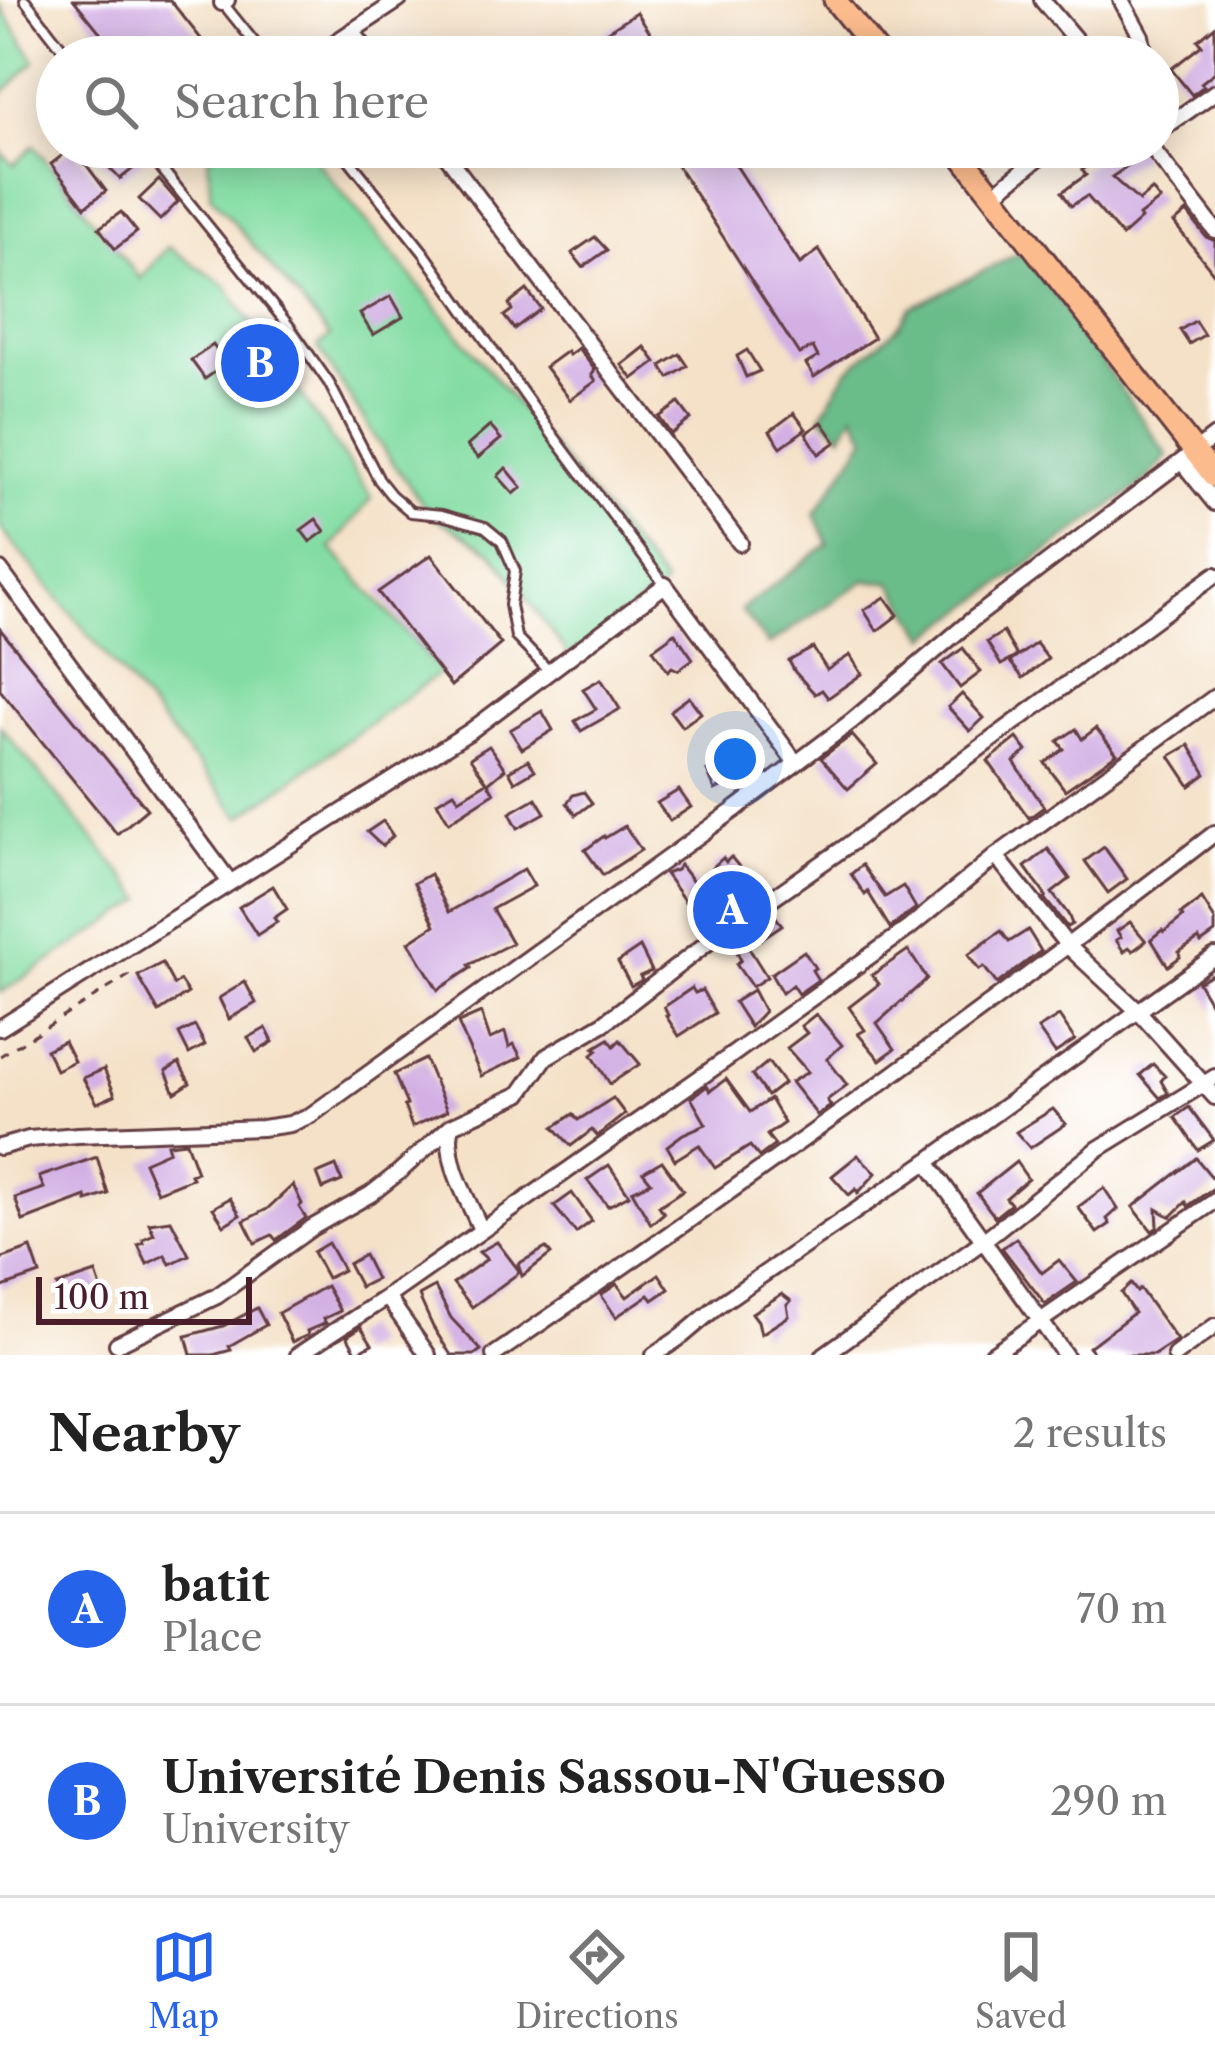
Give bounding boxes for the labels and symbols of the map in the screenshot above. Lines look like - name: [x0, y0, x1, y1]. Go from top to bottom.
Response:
- pin: B: [221, 318, 299, 408]
- your location: [705, 729, 765, 789]
- pin: A: [693, 865, 771, 955]
- scale bar: [36, 1271, 252, 1324]

